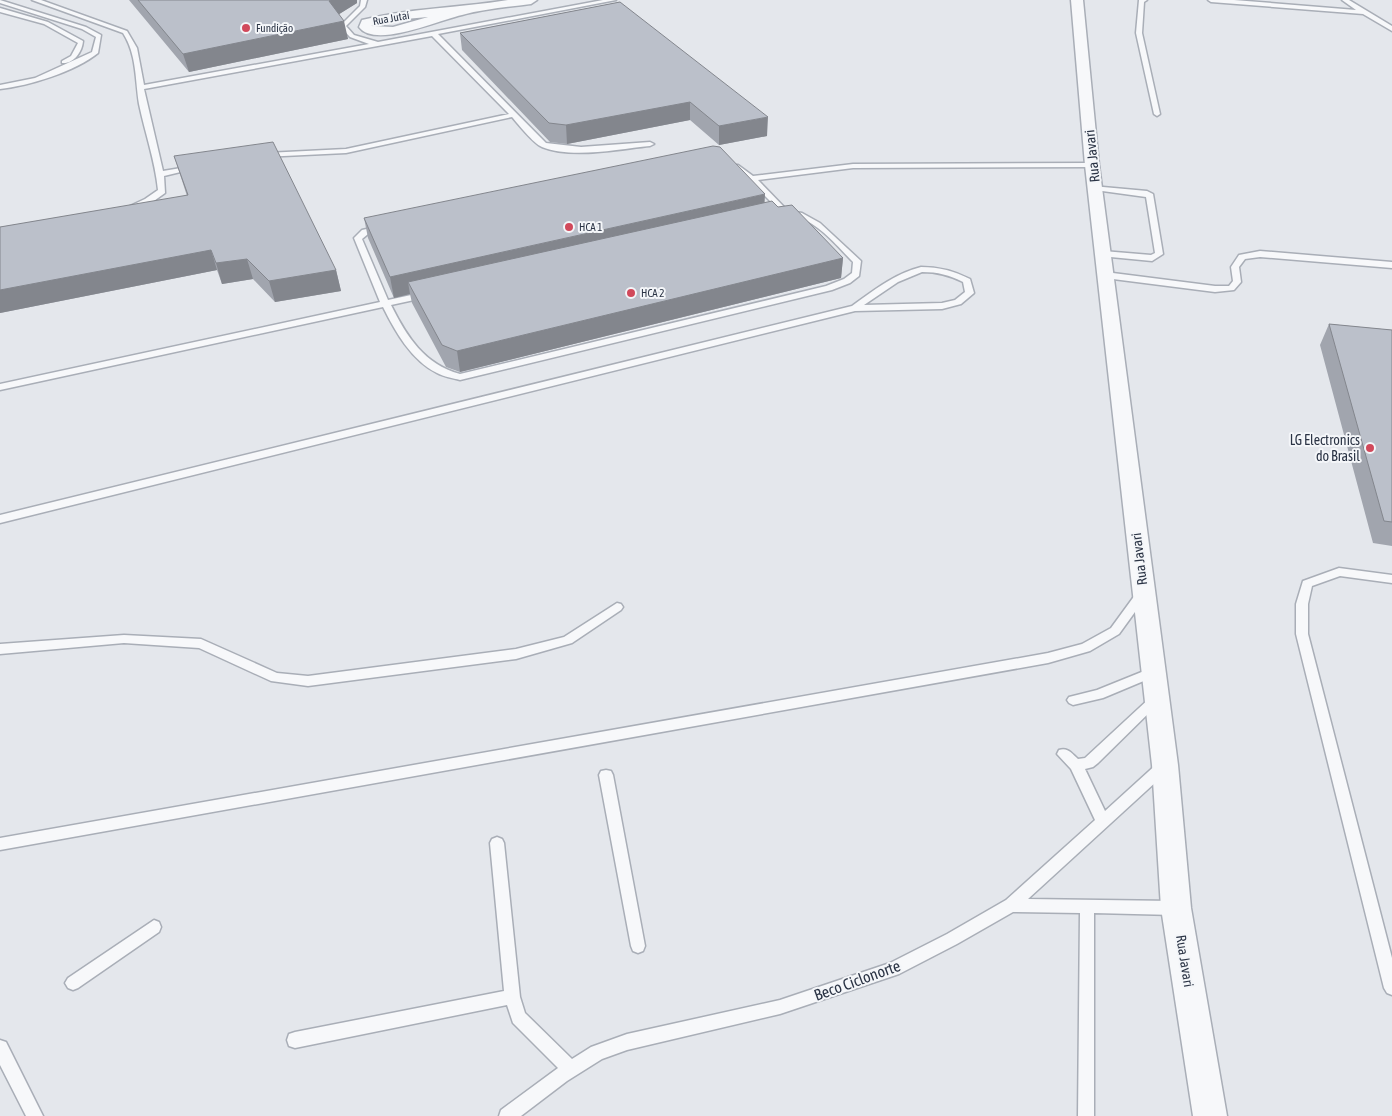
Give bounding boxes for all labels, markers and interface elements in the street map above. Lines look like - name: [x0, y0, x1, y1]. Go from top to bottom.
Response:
- street label: Rua Jutaí: [372, 9, 411, 27]
- marker: Fundição: [240, 22, 252, 34]
- place label: Fundição: [256, 22, 293, 34]
- street label: Rua Javari: [1081, 129, 1103, 183]
- marker: HCA 1: [563, 221, 575, 233]
- place label: HCA 1: [579, 221, 602, 233]
- marker: HCA 2: [625, 287, 637, 299]
- place label: HCA 2: [641, 287, 664, 299]
- place label: LG Electronics do Brasil: [1290, 432, 1360, 464]
- marker: LG Electronics do Brasil: [1364, 442, 1376, 454]
- street label: Rua Javari: [1128, 532, 1150, 586]
- street label: Rua Javari: [1173, 934, 1197, 988]
- street label: Beco Ciclonorte: [811, 956, 903, 1004]

